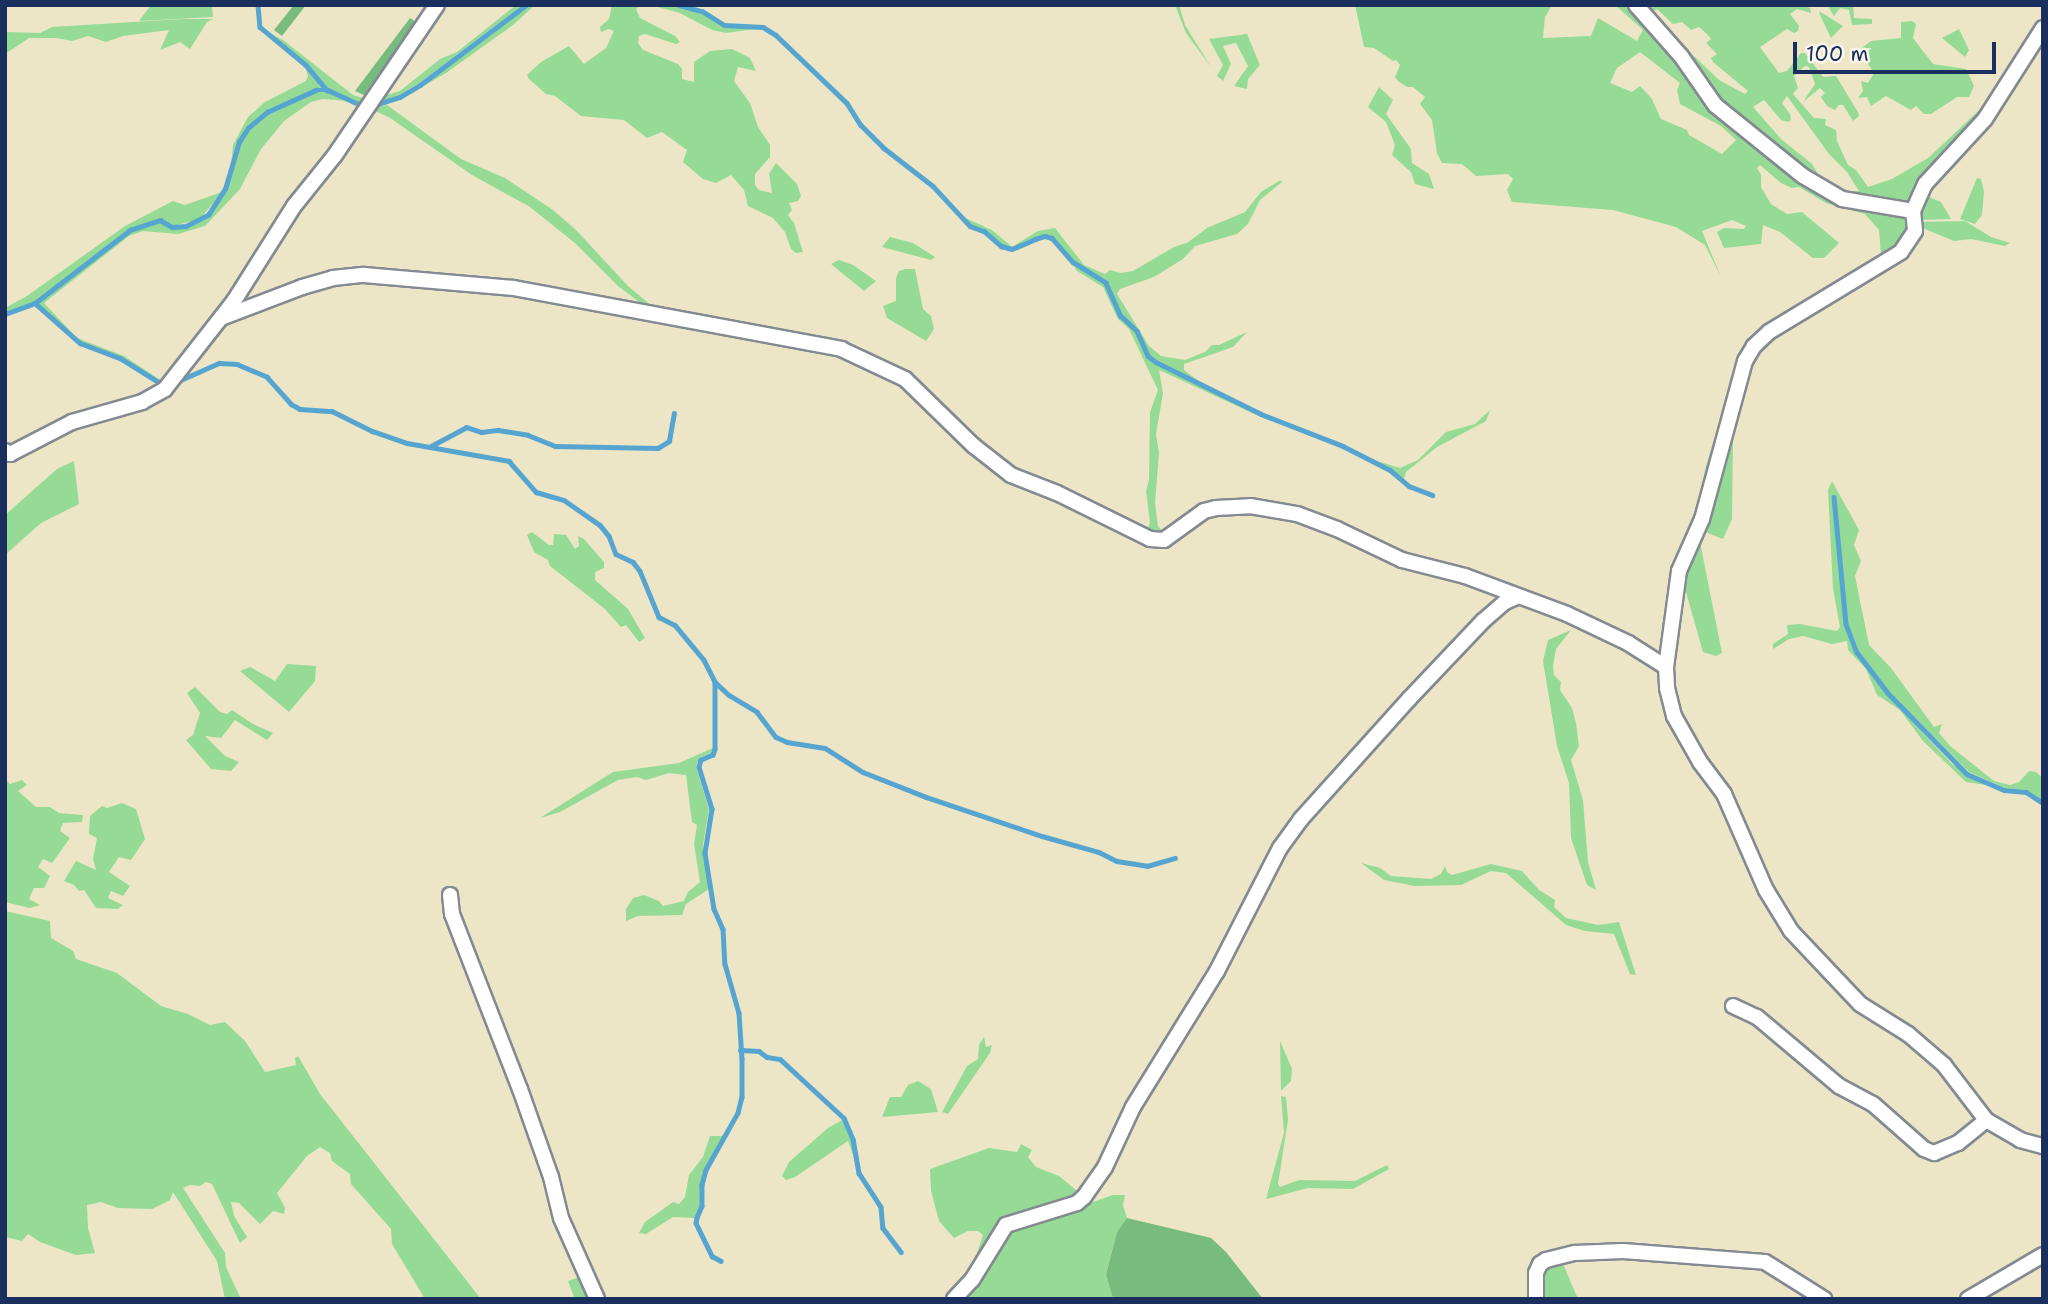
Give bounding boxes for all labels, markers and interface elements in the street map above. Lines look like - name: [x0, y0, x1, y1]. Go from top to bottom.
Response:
- scale bar: [1796, 28, 1999, 72]
- text: 100 m: [1806, 40, 1869, 68]

